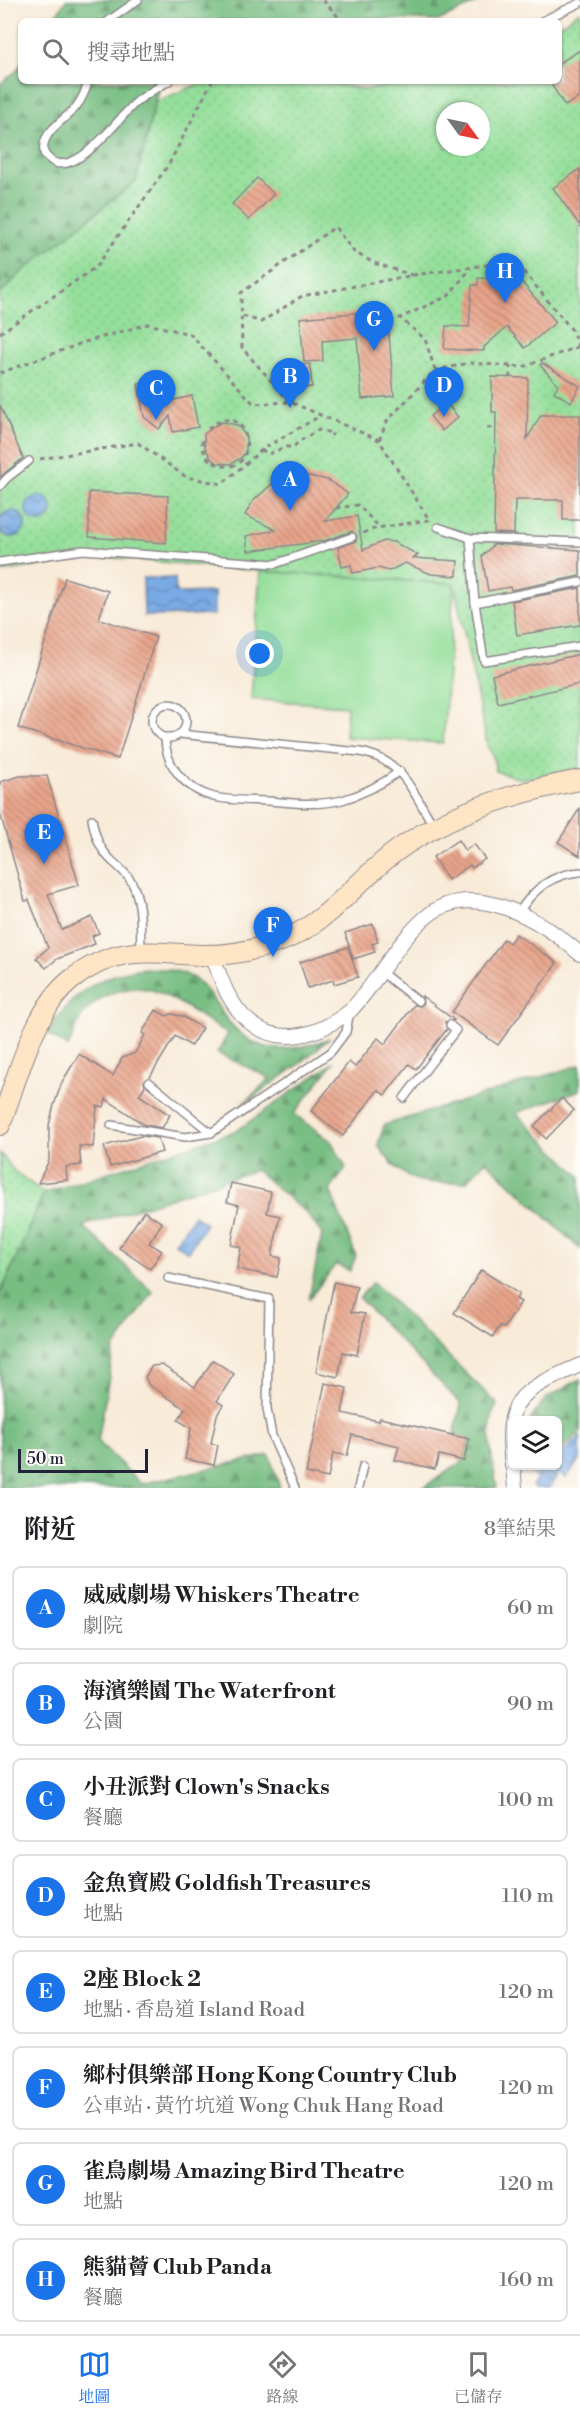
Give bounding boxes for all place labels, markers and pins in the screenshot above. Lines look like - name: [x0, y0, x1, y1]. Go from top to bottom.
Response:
- pin: H: [486, 254, 524, 303]
- pin: G: [354, 302, 394, 351]
- pin: B: [270, 358, 310, 408]
- pin: D: [424, 368, 464, 417]
- pin: C: [136, 370, 176, 420]
- pin: A: [270, 462, 310, 511]
- pin: E: [24, 814, 63, 864]
- pin: F: [254, 908, 292, 957]

